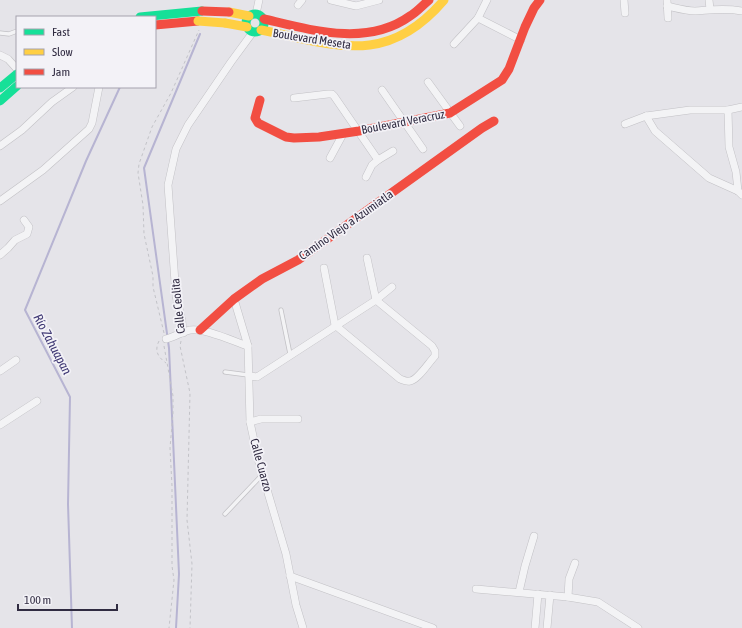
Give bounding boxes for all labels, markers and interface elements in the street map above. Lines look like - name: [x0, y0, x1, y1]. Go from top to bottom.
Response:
- legend: [16, 16, 156, 88]
- text: Fast: [52, 25, 70, 39]
- street label: Boulevard Meseta: [272, 26, 352, 52]
- text: Slow: [52, 45, 73, 59]
- text: Jam: [52, 65, 70, 79]
- street label: Boulevard Veracruz: [360, 107, 447, 137]
- street label: Camino Viejo a Azumiatla: [296, 187, 396, 263]
- street label: Calle Ceolita: [168, 278, 188, 334]
- water label: Río Zahuapan: [30, 311, 75, 378]
- street label: Calle Cuarzo: [247, 437, 275, 493]
- scale bar: [18, 586, 117, 612]
- text: 100 m: [24, 593, 51, 607]

